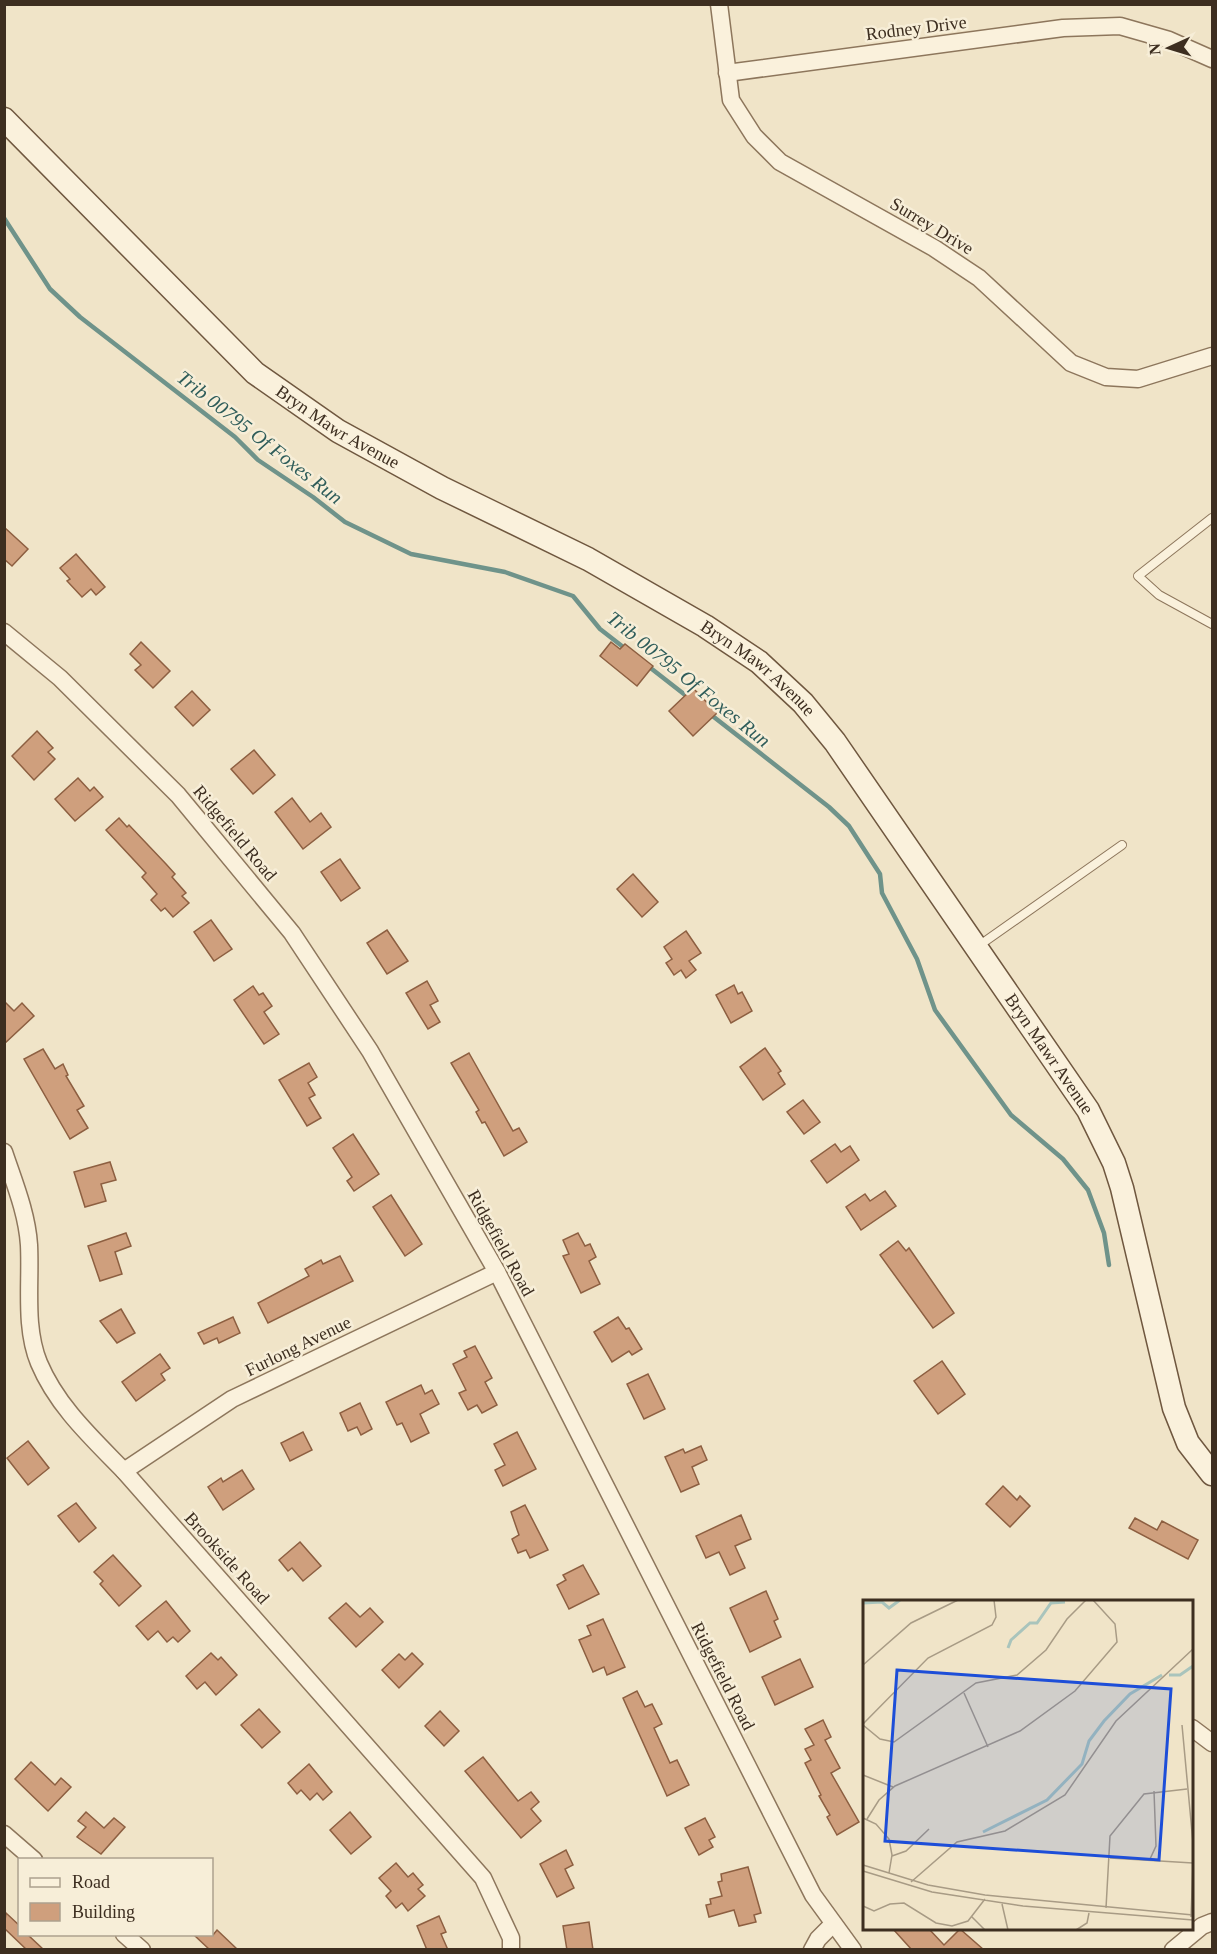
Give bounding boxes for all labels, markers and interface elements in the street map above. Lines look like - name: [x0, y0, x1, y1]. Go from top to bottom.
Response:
- street label: Rodney Drive: [864, 12, 968, 44]
- north arrow: [1139, 18, 1199, 78]
- text: N: [1146, 42, 1163, 55]
- street label: Surrey Drive: [887, 193, 977, 259]
- water label: Trib 00795 Of Foxes Run: [172, 366, 347, 509]
- street label: Bryn Mawr Avenue: [272, 381, 403, 473]
- water label: Trib 00795 Of Foxes Run: [602, 606, 775, 752]
- street label: Bryn Mawr Avenue: [697, 616, 819, 720]
- street label: Ridgefield Road: [189, 781, 281, 885]
- street label: Bryn Mawr Avenue: [1001, 990, 1098, 1118]
- street label: Ridgefield Road: [464, 1186, 538, 1300]
- street label: Furlong Avenue: [242, 1312, 354, 1380]
- street label: Brookside Road: [181, 1508, 273, 1608]
- inset map: [863, 1600, 1193, 1930]
- street label: Ridgefield Road: [687, 1619, 759, 1733]
- legend: [18, 1858, 213, 1936]
- text: Road: [72, 1872, 110, 1892]
- text: Building: [72, 1902, 135, 1922]

